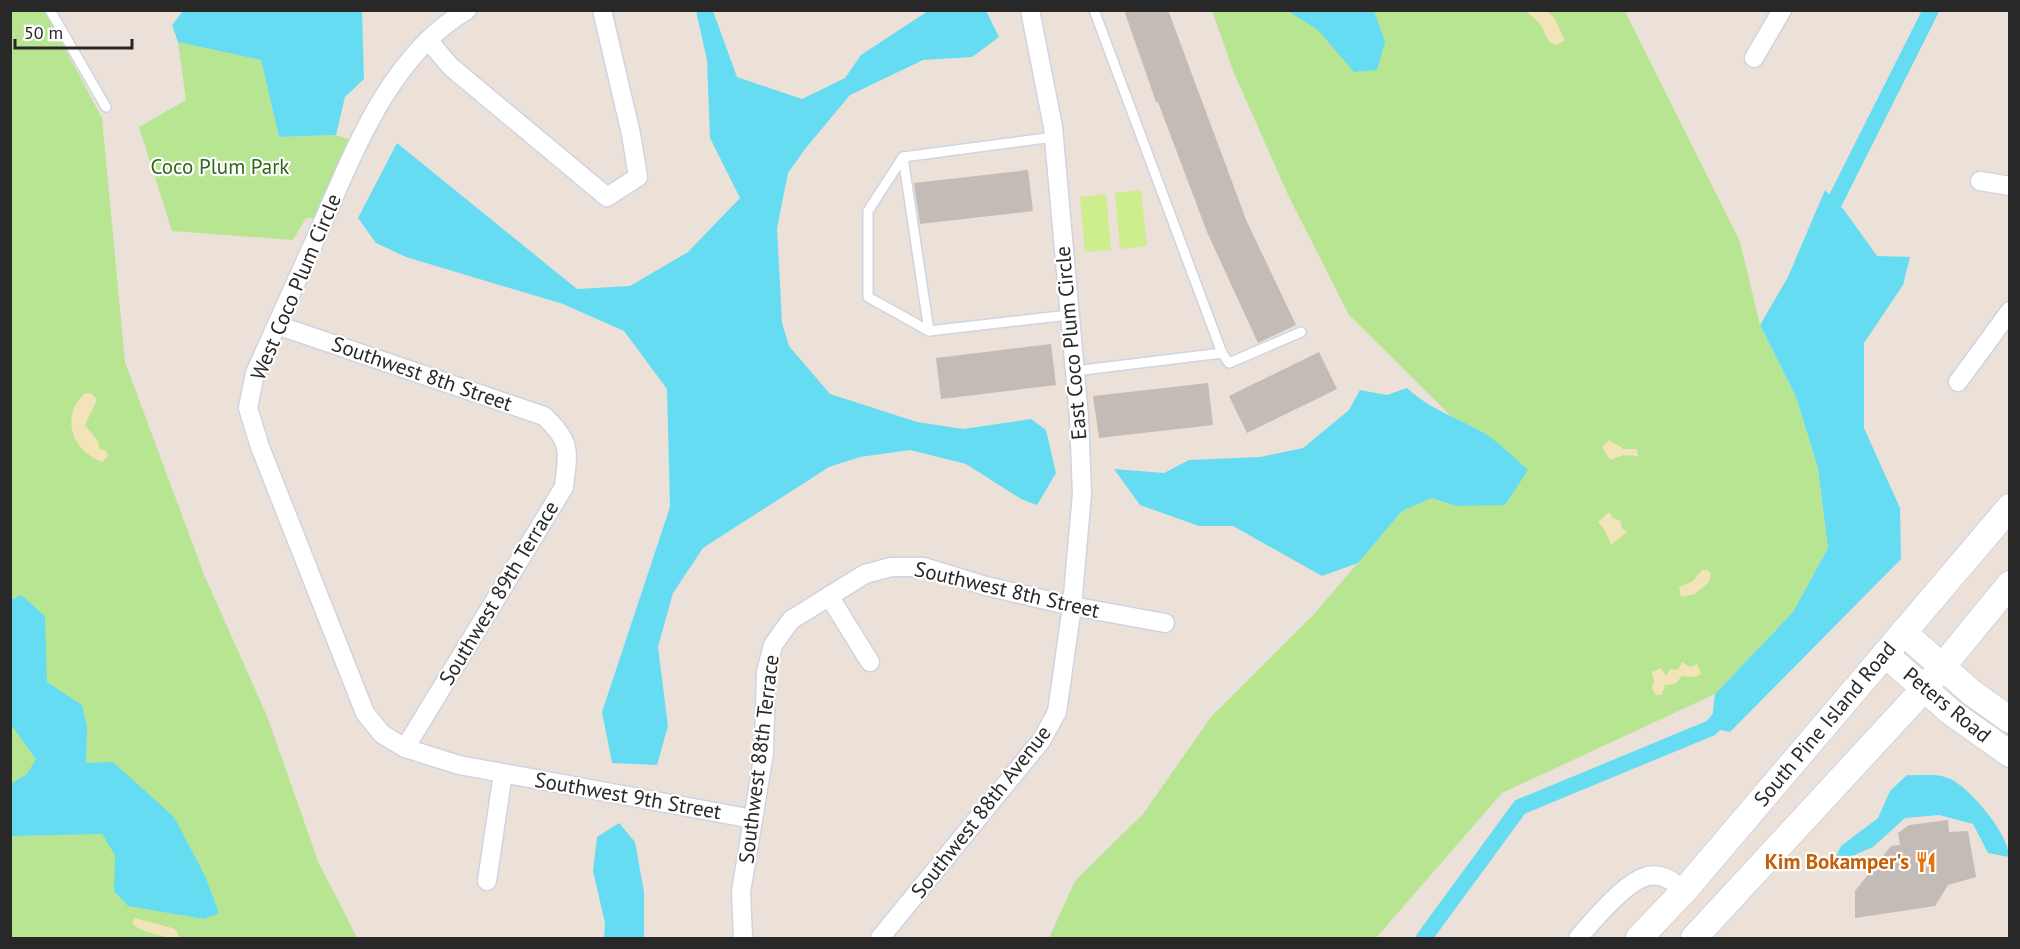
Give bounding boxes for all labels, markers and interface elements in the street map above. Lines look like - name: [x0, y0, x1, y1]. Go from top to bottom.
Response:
- scale bar: [15, 12, 132, 50]
- text: 50 m: [24, 21, 63, 44]
- park label: Coco Plum Park: [151, 153, 289, 180]
- street label: West Coco Plum Circle: [244, 189, 347, 384]
- street label: East Coco Plum Circle: [1049, 245, 1092, 441]
- street label: Southwest 8th Street: [328, 330, 516, 417]
- street label: Southwest 89th Terrace: [433, 496, 564, 690]
- street label: Southwest 8th Street: [912, 555, 1102, 624]
- street label: South Pine Island Road: [1748, 636, 1902, 812]
- street label: Southwest 88th Terrace: [732, 653, 785, 865]
- street label: Peters Road: [1898, 661, 1997, 748]
- street label: Southwest 88th Avenue: [905, 720, 1056, 903]
- street label: Southwest 9th Street: [533, 766, 724, 825]
- place label: Kim Bokamper's: [1765, 848, 1909, 875]
- restaurant icon: Kim Bokamper's: [1914, 850, 1938, 874]

